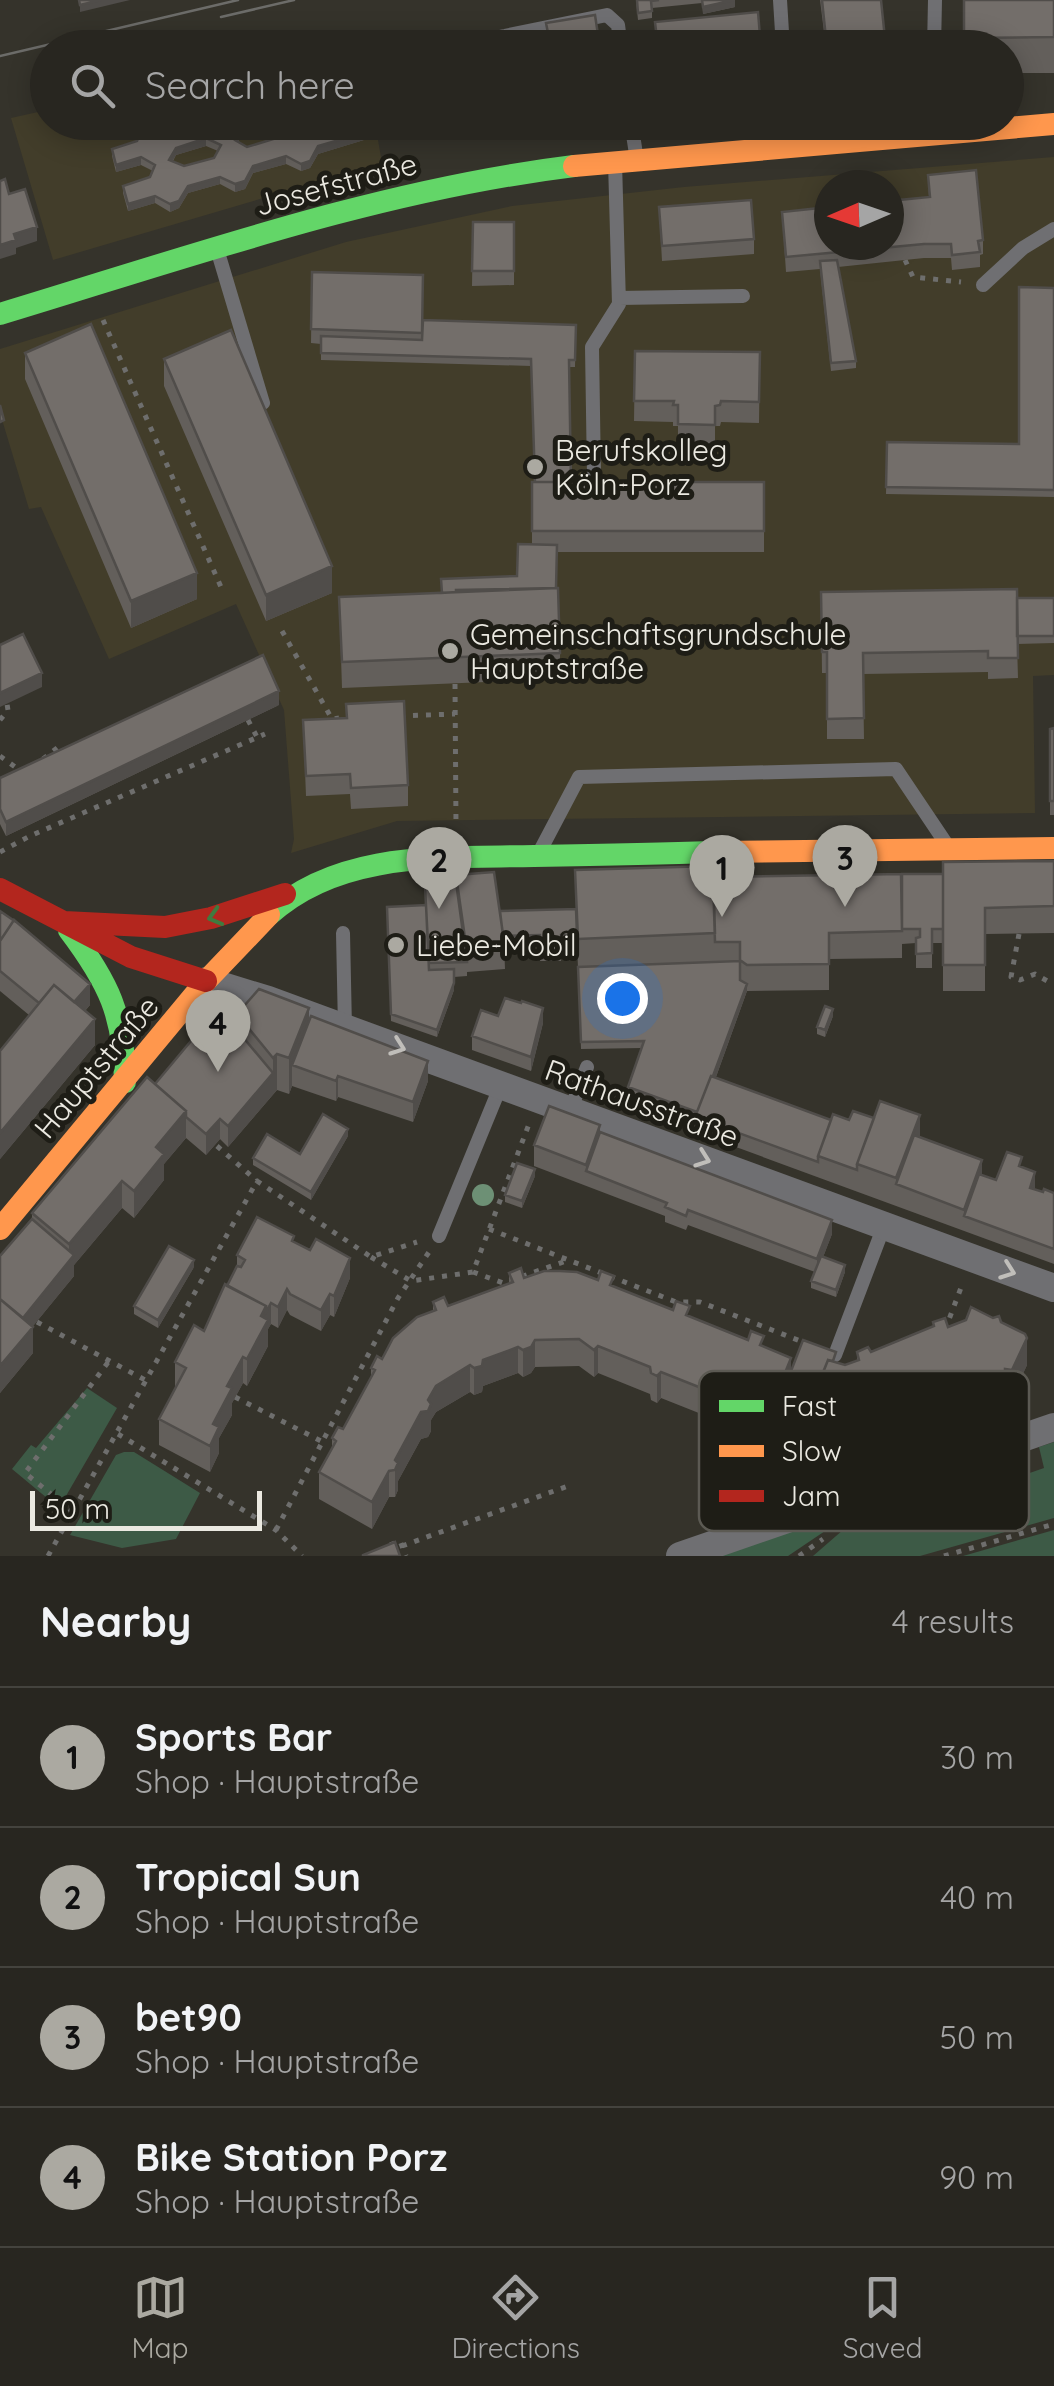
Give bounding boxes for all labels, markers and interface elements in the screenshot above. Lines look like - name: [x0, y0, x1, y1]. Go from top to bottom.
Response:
- search box: [30, 30, 1024, 140]
- icon: search: [65, 58, 120, 113]
- text: Search here: [145, 61, 355, 109]
- street label: Josefstraße: [251, 144, 421, 224]
- north arrow: [814, 170, 904, 260]
- place label: Berufskolleg Köln-Porz: [555, 431, 727, 503]
- marker: Berufskolleg Köln-Porz: [524, 456, 546, 478]
- place label: Gemeinschaftsgrundschule Hauptstraße: [470, 615, 847, 687]
- marker: Gemeinschaftsgrundschule Hauptstraße: [439, 640, 461, 662]
- pin: 3: [812, 824, 878, 907]
- pin: 2: [406, 826, 472, 909]
- pin: 1: [690, 834, 754, 917]
- one-way arrow: [207, 905, 224, 926]
- place label: Liebe-Mobil: [416, 926, 577, 964]
- marker: Liebe-Mobil: [385, 934, 407, 956]
- your location: [597, 973, 648, 1024]
- street label: Hauptstraße: [25, 988, 167, 1146]
- pin: 4: [186, 990, 250, 1072]
- one-way arrow: [388, 1035, 405, 1056]
- street label: Rathausstraße: [540, 1050, 744, 1156]
- one-way arrow: [693, 1148, 710, 1168]
- one-way arrow: [998, 1259, 1015, 1280]
- legend: [699, 1371, 1029, 1531]
- text: Fast: [782, 1388, 837, 1423]
- text: Slow: [782, 1433, 842, 1468]
- text: Jam: [782, 1478, 841, 1513]
- scale bar: [30, 1486, 262, 1530]
- text: 50 m: [45, 1491, 110, 1526]
- text: Nearby: [40, 1595, 191, 1648]
- text: 4 results: [892, 1601, 1014, 1641]
- text: Sports Bar: [135, 1713, 332, 1761]
- text: 1: [66, 1737, 79, 1777]
- text: 30 m: [940, 1737, 1014, 1777]
- text: Shop · Hauptstraße: [135, 1761, 419, 1801]
- text: Tropical Sun: [135, 1853, 361, 1901]
- text: 2: [63, 1877, 82, 1917]
- text: 40 m: [940, 1877, 1014, 1917]
- text: Shop · Hauptstraße: [135, 1901, 419, 1941]
- text: bet90: [135, 1993, 242, 2041]
- text: 3: [64, 2017, 81, 2057]
- text: 50 m: [940, 2017, 1014, 2057]
- text: Shop · Hauptstraße: [135, 2041, 419, 2081]
- text: Bike Station Porz: [135, 2133, 447, 2181]
- text: 4: [63, 2157, 82, 2197]
- text: 90 m: [939, 2157, 1014, 2197]
- text: Shop · Hauptstraße: [135, 2181, 419, 2221]
- tab: Map: [131, 2270, 189, 2365]
- tab: Directions: [451, 2270, 580, 2365]
- tab: Saved: [843, 2270, 923, 2365]

